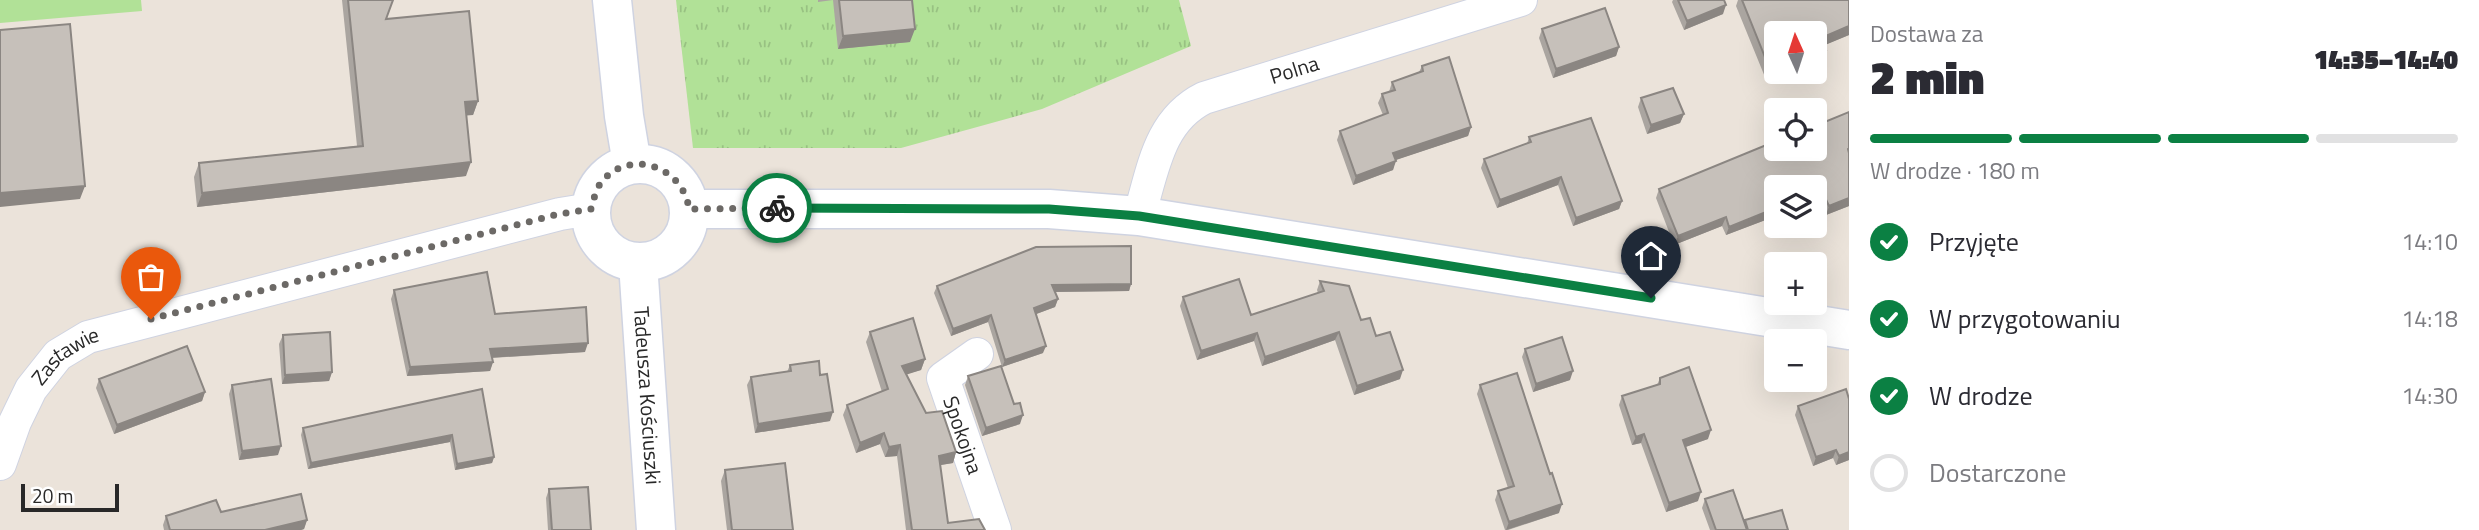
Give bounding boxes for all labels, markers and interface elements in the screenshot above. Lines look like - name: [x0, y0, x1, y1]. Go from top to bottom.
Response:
- text: Dostawa za: [1870, 16, 1983, 51]
- north arrow: [1764, 21, 1827, 84]
- map controls: [1764, 21, 1827, 392]
- text: 14:35–14:40: [2314, 40, 2458, 79]
- text: 2 min: [1870, 42, 1984, 112]
- street label: Polna: [1265, 46, 1323, 92]
- button: locate: [1764, 98, 1827, 161]
- text: W drodze · 180 m: [1870, 153, 2040, 188]
- courier: [742, 173, 812, 243]
- button: layers: [1764, 175, 1827, 238]
- icon: bike: [758, 189, 796, 227]
- text: Przyjęte: [1929, 222, 2019, 261]
- icon: check: [1870, 223, 1908, 261]
- text: 14:10: [2401, 224, 2458, 259]
- pin: [1621, 226, 1681, 298]
- icon: home: [1632, 237, 1670, 275]
- pin: [121, 247, 181, 319]
- button: +: [1764, 252, 1827, 315]
- icon: bag: [132, 258, 170, 296]
- text: W przygotowaniu: [1929, 299, 2120, 338]
- icon: check: [1870, 300, 1908, 338]
- text: 14:18: [2401, 301, 2458, 336]
- street label: Tadeusza Kościuszki: [626, 306, 670, 486]
- street label: Zastawie: [23, 318, 102, 392]
- button: −: [1764, 329, 1827, 392]
- text: W drodze: [1929, 376, 2033, 415]
- icon: check: [1870, 377, 1908, 415]
- text: 14:30: [2401, 378, 2458, 413]
- street label: Spokojna: [935, 391, 992, 479]
- text: Dostarczone: [1929, 453, 2066, 492]
- scale bar: [21, 481, 119, 513]
- text: 20 m: [32, 481, 73, 510]

